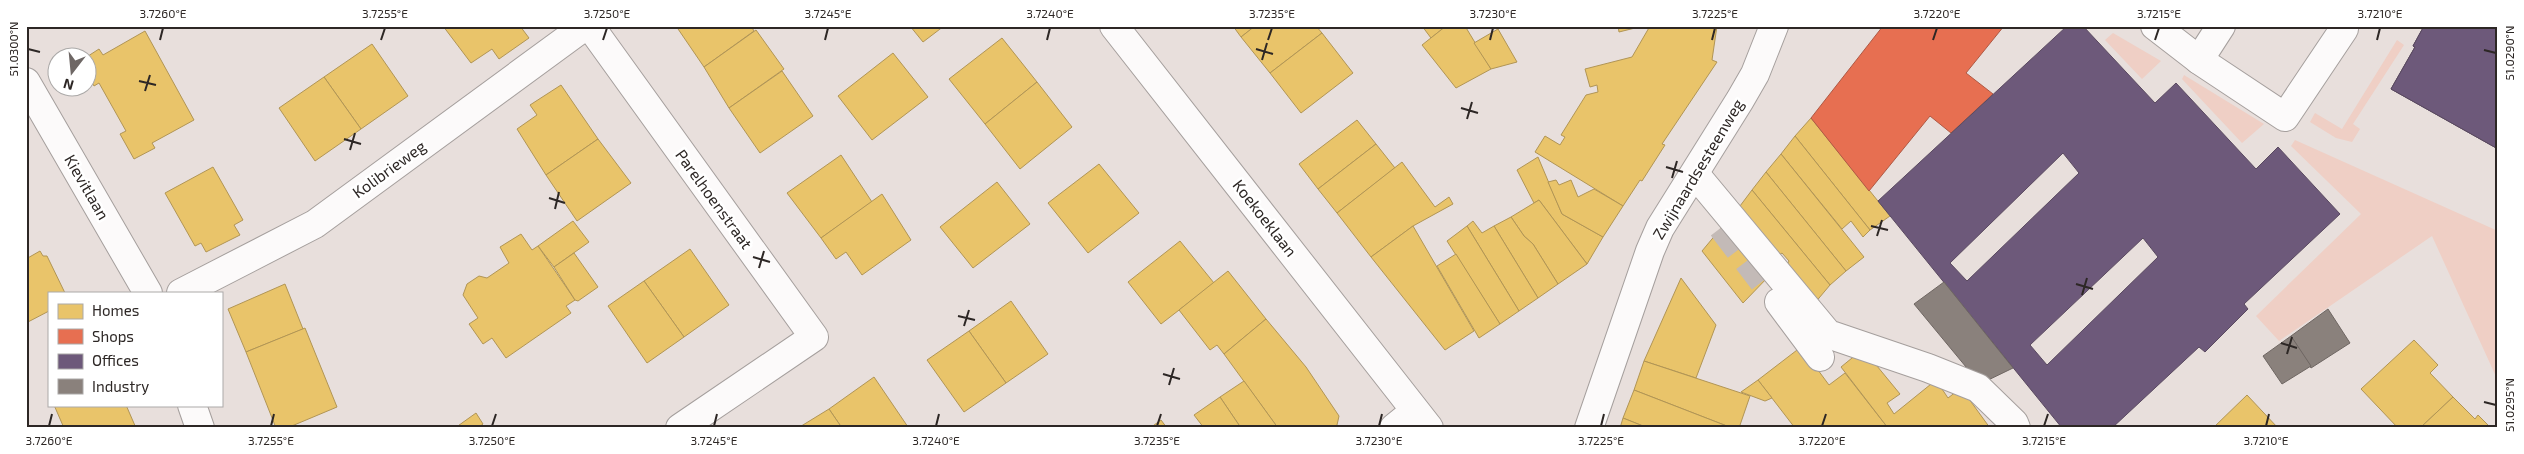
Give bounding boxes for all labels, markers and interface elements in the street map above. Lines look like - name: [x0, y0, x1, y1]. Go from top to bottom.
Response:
- text: 3.7260°E: [139, 6, 187, 20]
- text: 3.7255°E: [362, 6, 408, 20]
- text: 3.7250°E: [584, 6, 631, 20]
- text: 3.7245°E: [805, 6, 852, 20]
- text: 3.7240°E: [1026, 6, 1074, 20]
- text: 3.7235°E: [1249, 6, 1295, 20]
- text: 3.7230°E: [1470, 6, 1517, 20]
- text: 3.7225°E: [1692, 6, 1738, 20]
- text: 3.7220°E: [1914, 6, 1961, 20]
- text: 3.7215°E: [2137, 6, 2181, 20]
- text: 3.7210°E: [2358, 6, 2403, 20]
- text: 51.0300°N: [6, 21, 20, 77]
- text: 51.0290°N: [2502, 26, 2516, 80]
- north arrow: [48, 48, 98, 98]
- text: N: [61, 75, 75, 95]
- street label: Zwijnaardsesteenweg: [1648, 95, 1748, 243]
- street label: Kolibrieweg: [348, 136, 429, 202]
- street label: Parelhoenstraat: [672, 145, 757, 252]
- street label: Kievitlaan: [61, 151, 114, 223]
- street label: Koekoeklaan: [1230, 175, 1301, 260]
- legend: [48, 292, 222, 406]
- text: Homes: [92, 301, 139, 319]
- text: Shops: [92, 327, 134, 345]
- text: Offices: [92, 351, 139, 369]
- text: Industry: [92, 377, 149, 395]
- text: 51.0295°N: [2502, 378, 2516, 432]
- text: 3.7260°E: [25, 433, 73, 447]
- text: 3.7255°E: [248, 433, 294, 447]
- text: 3.7250°E: [469, 433, 516, 447]
- text: 3.7245°E: [691, 433, 738, 447]
- text: 3.7240°E: [912, 433, 960, 447]
- text: 3.7235°E: [1134, 433, 1180, 447]
- text: 3.7230°E: [1356, 433, 1403, 447]
- text: 3.7225°E: [1578, 433, 1624, 447]
- text: 3.7220°E: [1799, 433, 1846, 447]
- text: 3.7215°E: [2022, 433, 2066, 447]
- text: 3.7210°E: [2244, 433, 2289, 447]

